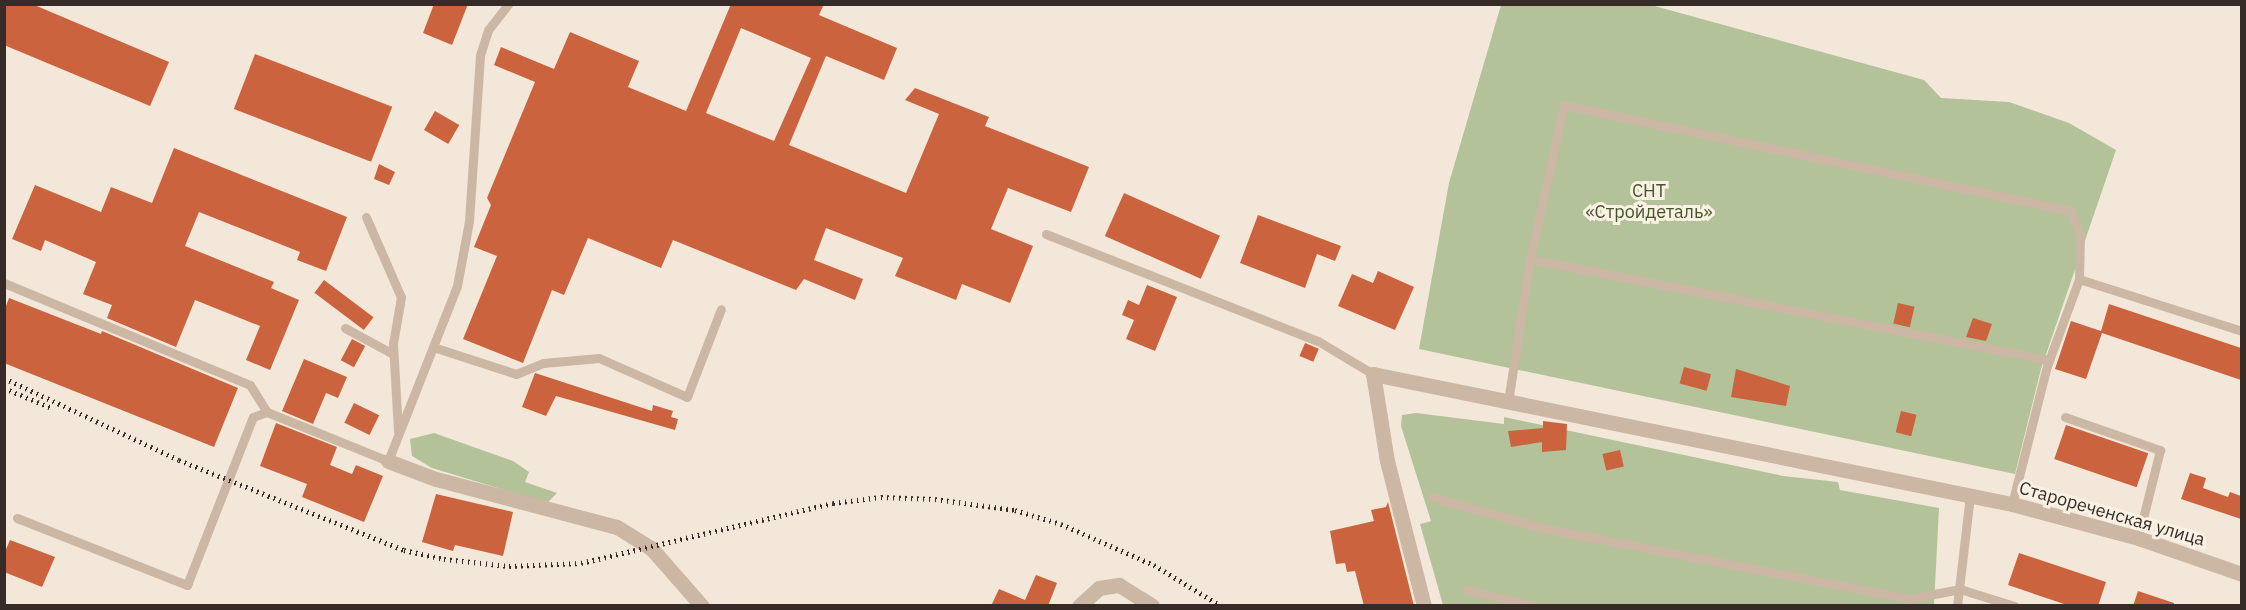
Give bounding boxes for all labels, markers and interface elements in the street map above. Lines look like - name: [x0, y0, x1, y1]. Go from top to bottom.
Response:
- park label: СНТ «Стройдеталь»: [1585, 181, 1713, 224]
- street label: Старореченская улица: [2017, 477, 2207, 551]

